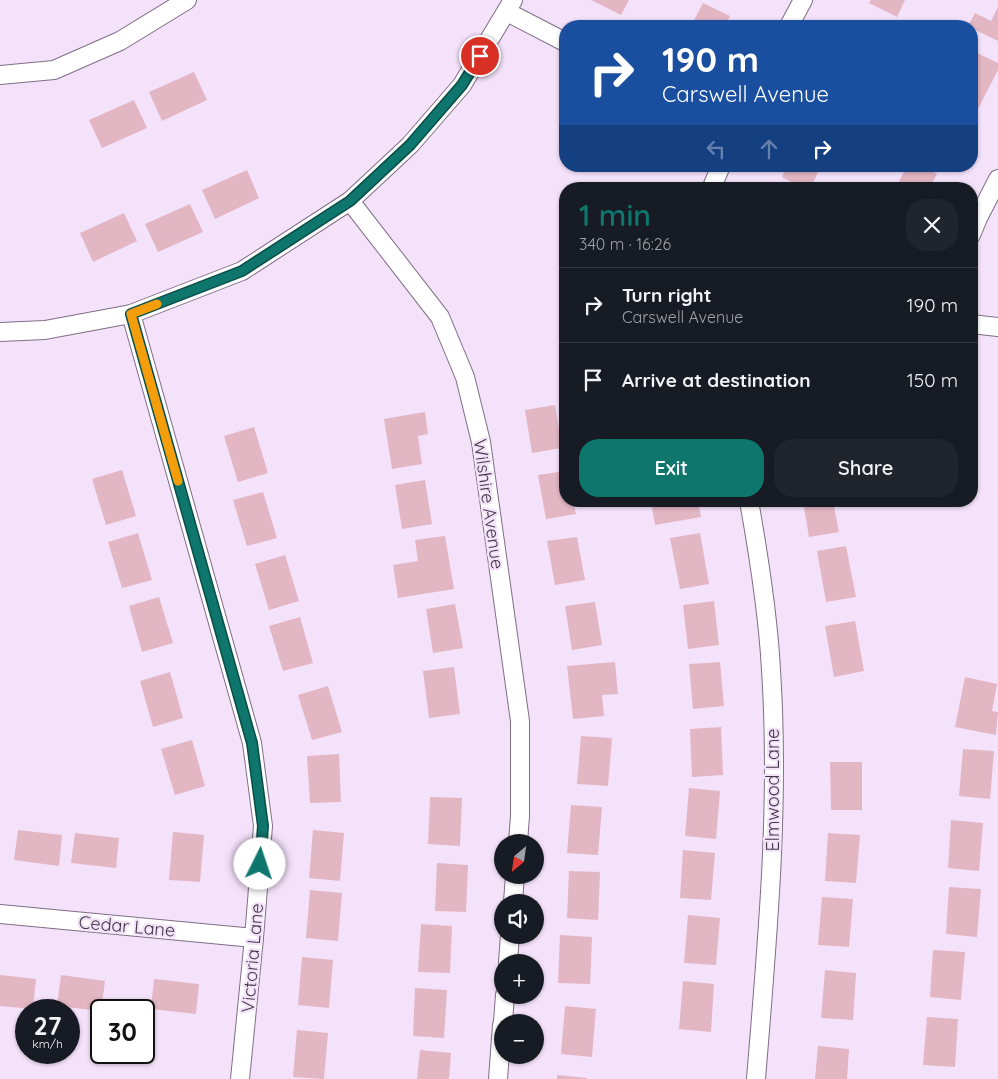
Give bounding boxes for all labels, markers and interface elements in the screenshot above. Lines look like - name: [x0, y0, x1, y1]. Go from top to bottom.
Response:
- pin: [459, 35, 501, 77]
- text: 190 m: [662, 37, 759, 81]
- icon: right: [579, 40, 644, 105]
- icon: arrive: [466, 42, 494, 70]
- text: Carswell Avenue: [662, 80, 829, 108]
- icon: left: [702, 135, 730, 163]
- icon: ahead: [755, 135, 783, 163]
- icon: right: [808, 135, 836, 163]
- text: 1 min: [579, 196, 651, 234]
- button: close: [906, 199, 958, 251]
- text: 340 m · 16:26: [579, 234, 671, 254]
- text: Turn right: [622, 283, 711, 307]
- icon: right: [579, 291, 607, 319]
- text: 190 m: [907, 293, 958, 317]
- text: Carswell Avenue: [622, 307, 743, 327]
- icon: arrive: [579, 366, 607, 394]
- text: Arrive at destination: [622, 368, 811, 392]
- text: 150 m: [907, 368, 958, 392]
- street label: Wilshire Avenue: [468, 437, 510, 571]
- button: Exit: [579, 439, 764, 497]
- button: Share: [774, 439, 958, 497]
- street label: Elmwood Lane: [761, 729, 784, 851]
- north arrow: [494, 834, 544, 884]
- map controls: [494, 834, 544, 1064]
- position arrow: [233, 837, 285, 889]
- button: sound: [494, 894, 544, 944]
- street label: Victoria Lane: [236, 902, 268, 1014]
- street label: Cedar Lane: [78, 910, 176, 942]
- button: +: [494, 954, 544, 1004]
- speed limit sign: 30: [90, 999, 155, 1064]
- text: 27: [34, 1010, 61, 1041]
- button: −: [494, 1014, 544, 1064]
- text: km/h: [32, 1036, 63, 1051]

